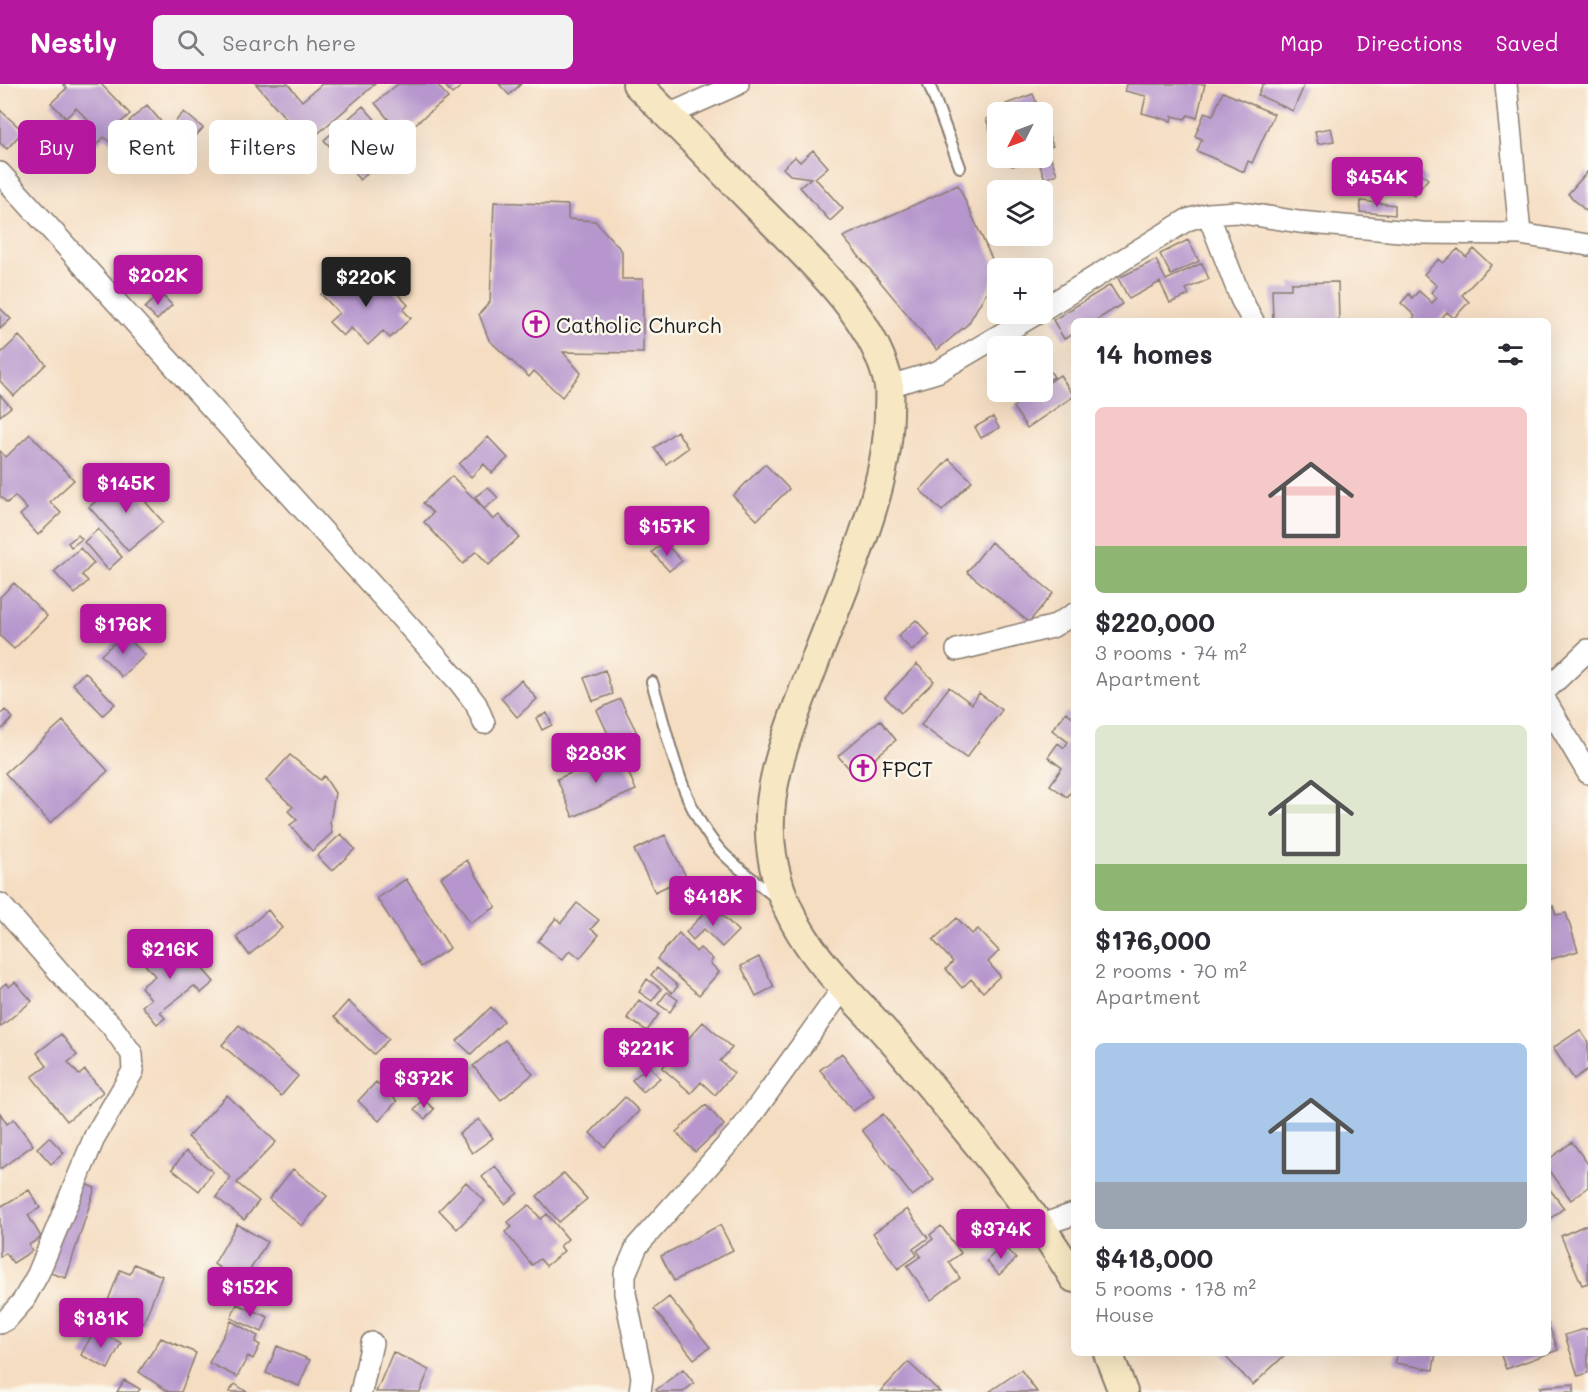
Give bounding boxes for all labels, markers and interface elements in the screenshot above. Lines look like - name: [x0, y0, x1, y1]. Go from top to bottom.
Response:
- search box: [153, 15, 573, 69]
- text: Nestly: [30, 24, 117, 60]
- icon: search: [174, 26, 207, 59]
- text: Search here: [222, 28, 356, 57]
- text: Map: [1280, 29, 1323, 56]
- text: Directions: [1356, 29, 1463, 56]
- text: Saved: [1496, 29, 1558, 56]
- north arrow: [987, 102, 1053, 168]
- map controls: [987, 102, 1053, 402]
- chip: Buy: [18, 120, 96, 174]
- chip: Rent: [108, 120, 197, 174]
- chip: Filters: [209, 120, 317, 174]
- chip: New: [329, 120, 416, 174]
- pin: $454K: [1335, 157, 1419, 208]
- text: $454K: [1346, 163, 1408, 189]
- button: layers: [987, 180, 1053, 246]
- pin: $202K: [116, 255, 200, 306]
- pin: $220K: [324, 257, 408, 308]
- button: +: [987, 258, 1053, 324]
- text: $202K: [128, 261, 188, 287]
- text: $220K: [336, 263, 396, 289]
- church icon: Catholic Church: [521, 309, 551, 339]
- place label: Catholic Church: [556, 311, 721, 338]
- button: −: [987, 336, 1053, 402]
- text: 14 homes: [1095, 337, 1213, 371]
- icon: filters: [1494, 338, 1527, 371]
- icon: home: [1257, 446, 1365, 554]
- pin: $145K: [84, 463, 168, 514]
- text: $145K: [97, 469, 155, 495]
- pin: $157K: [625, 506, 709, 557]
- text: $157K: [638, 512, 696, 538]
- pin: $176K: [81, 604, 165, 655]
- text: $220,000: [1095, 605, 1215, 639]
- text: $176K: [94, 610, 152, 636]
- text: 3 rooms · 74 m²: [1095, 639, 1247, 665]
- text: Apartment: [1095, 665, 1201, 691]
- pin: $283K: [554, 733, 638, 784]
- text: $283K: [565, 739, 627, 765]
- church icon: FPCT: [848, 753, 878, 783]
- place label: FPCT: [882, 755, 933, 782]
- icon: home: [1257, 764, 1365, 872]
- pin: $418K: [671, 876, 755, 927]
- text: $418K: [683, 882, 743, 908]
- text: $176,000: [1095, 923, 1211, 957]
- pin: $216K: [128, 929, 212, 980]
- text: $216K: [141, 935, 199, 961]
- text: 2 rooms · 70 m²: [1095, 957, 1247, 983]
- text: Apartment: [1095, 983, 1201, 1009]
- pin: $221K: [604, 1028, 688, 1079]
- text: $221K: [618, 1034, 674, 1060]
- pin: $372K: [382, 1058, 466, 1109]
- text: $372K: [394, 1064, 454, 1090]
- icon: home: [1257, 1082, 1365, 1190]
- pin: $374K: [959, 1209, 1043, 1260]
- text: $374K: [970, 1215, 1032, 1241]
- text: $418,000: [1095, 1241, 1213, 1275]
- pin: $152K: [208, 1267, 292, 1318]
- text: $152K: [221, 1273, 279, 1299]
- text: 5 rooms · 178 m²: [1095, 1275, 1256, 1301]
- pin: $181K: [59, 1298, 143, 1349]
- text: House: [1095, 1301, 1154, 1327]
- text: $181K: [73, 1304, 129, 1330]

